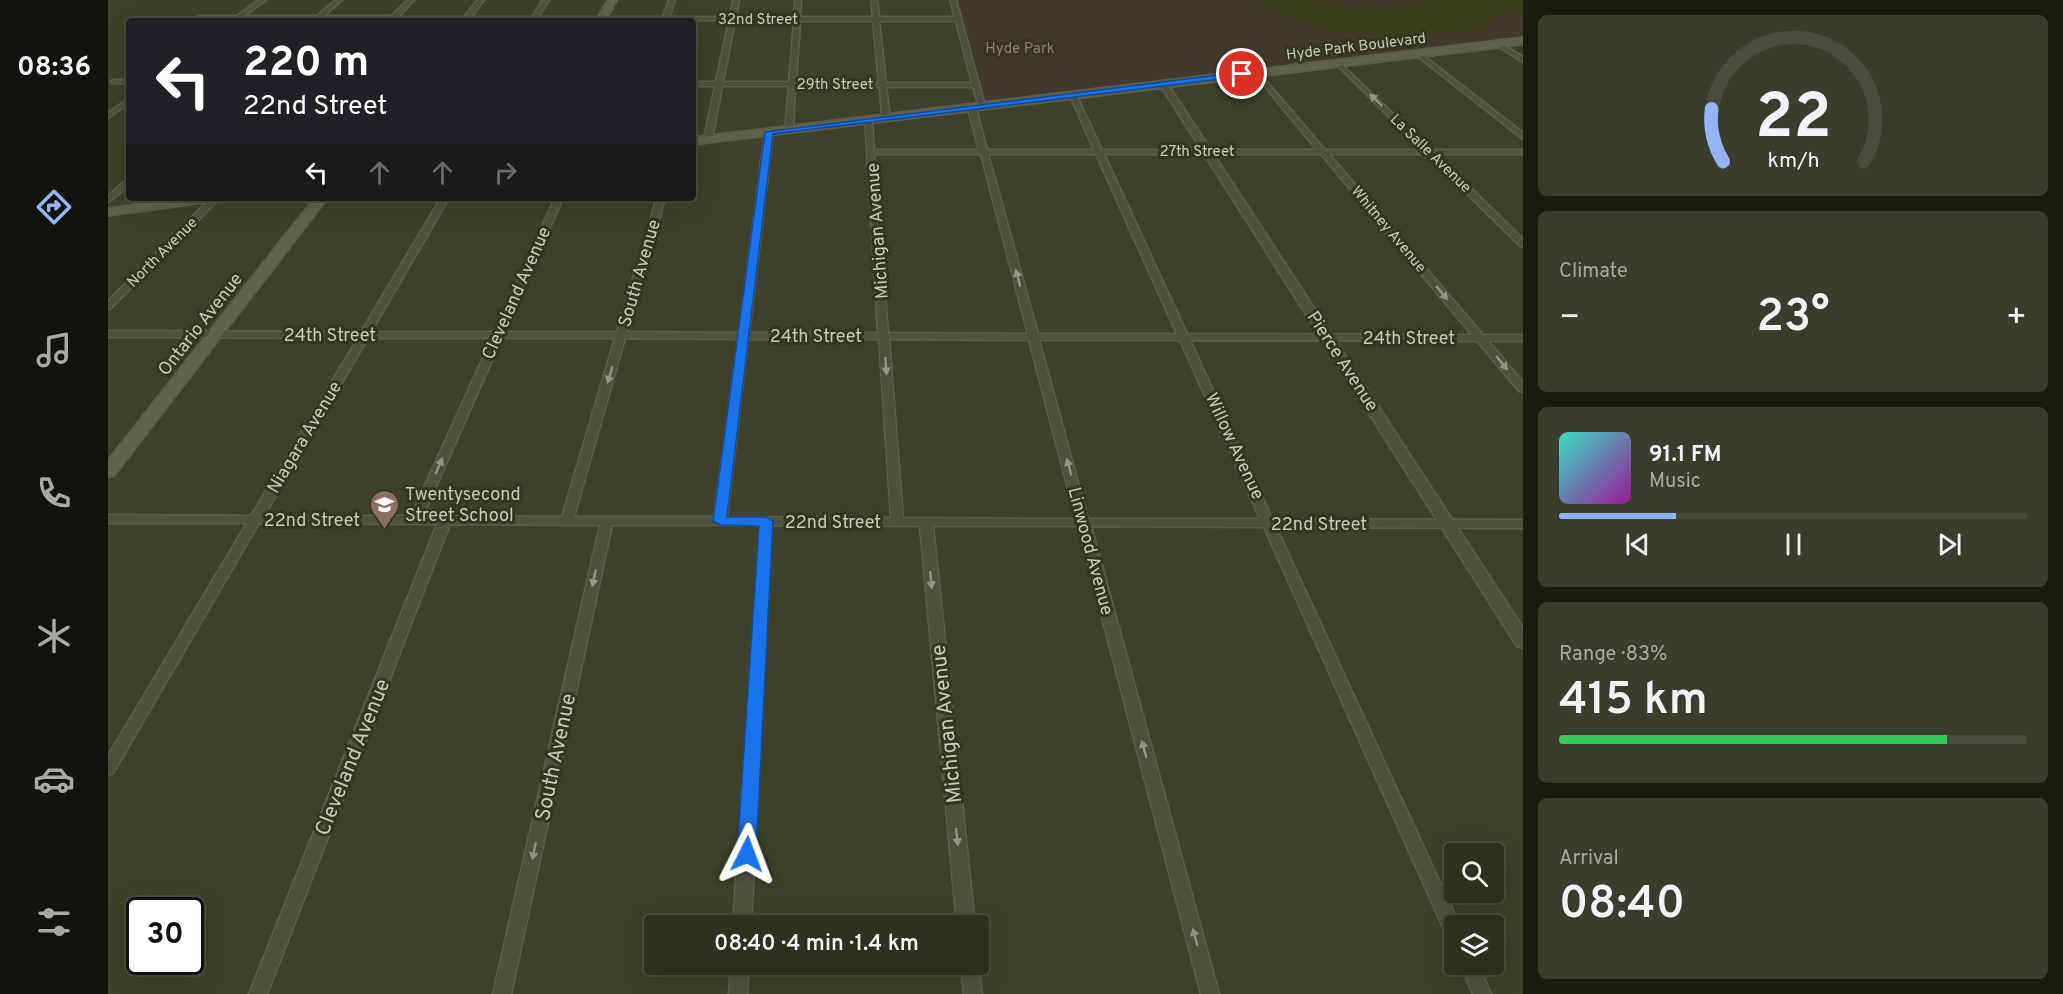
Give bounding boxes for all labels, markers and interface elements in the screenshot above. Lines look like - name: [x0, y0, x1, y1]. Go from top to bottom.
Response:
- street label: 32nd Street: [718, 11, 798, 30]
- street label: Hyde Park Boulevard: [1285, 29, 1427, 65]
- text: 220 m: [243, 38, 369, 91]
- park label: Hyde Park: [985, 40, 1055, 59]
- icon: left: [144, 42, 222, 120]
- pin: [1216, 48, 1267, 99]
- text: 08:36: [17, 51, 91, 85]
- icon: arrive: [1225, 57, 1258, 90]
- street label: 29th Street: [797, 76, 873, 95]
- text: 22: [1755, 82, 1831, 161]
- text: 22nd Street: [243, 90, 388, 124]
- one-way arrow: [1370, 94, 1384, 108]
- street label: La Salle Avenue: [1385, 111, 1475, 198]
- street label: 27th Street: [1159, 143, 1235, 162]
- text: km/h: [1767, 149, 1819, 176]
- icon: left: [300, 156, 333, 189]
- icon: ahead: [363, 156, 396, 189]
- icon: ahead: [426, 156, 459, 189]
- icon: right: [489, 156, 522, 189]
- street label: Michigan Avenue: [862, 162, 895, 300]
- street label: Whitney Avenue: [1346, 183, 1430, 277]
- icon: directions: [33, 186, 75, 228]
- street label: North Avenue: [124, 214, 202, 292]
- street label: South Avenue: [614, 217, 667, 330]
- street label: Cleveland Avenue: [478, 224, 557, 364]
- text: Climate: [1559, 259, 1628, 285]
- street label: Ontario Avenue: [154, 269, 249, 381]
- one-way arrow: [1013, 269, 1023, 287]
- one-way arrow: [1435, 285, 1448, 300]
- text: 23°: [1756, 290, 1830, 347]
- text: −: [1559, 298, 1580, 340]
- text: +: [2006, 298, 2027, 340]
- street label: Pierce Avenue: [1301, 307, 1383, 416]
- street label: 24th Street: [284, 325, 376, 348]
- street label: 24th Street: [770, 326, 862, 349]
- street label: 24th Street: [1363, 328, 1455, 351]
- icon: music: [33, 329, 75, 371]
- one-way arrow: [1495, 356, 1507, 371]
- one-way arrow: [881, 357, 891, 376]
- one-way arrow: [605, 366, 614, 384]
- street label: Niagara Avenue: [263, 377, 348, 498]
- street label: Willow Avenue: [1199, 389, 1268, 504]
- text: 91.1 FM: [1649, 442, 1722, 469]
- one-way arrow: [435, 457, 445, 475]
- one-way arrow: [1064, 457, 1073, 475]
- text: Music: [1649, 469, 1701, 495]
- icon: phone: [33, 472, 75, 514]
- place label: Twentysecond Street School: [405, 484, 521, 528]
- street label: Linwood Avenue: [1061, 485, 1118, 618]
- school or university icon: Twentysecond Street School: [368, 488, 400, 530]
- street label: 22nd Street: [264, 510, 360, 533]
- street label: 22nd Street: [785, 512, 881, 535]
- street label: 22nd Street: [1271, 514, 1367, 537]
- icon: previous: [1621, 528, 1654, 561]
- icon: pause: [1777, 528, 1810, 561]
- icon: next: [1933, 528, 1966, 561]
- one-way arrow: [589, 569, 598, 588]
- one-way arrow: [926, 571, 936, 590]
- icon: climate: [33, 615, 75, 657]
- text: Range · 83%: [1559, 642, 1667, 668]
- street label: Michigan Avenue: [926, 643, 969, 804]
- text: 415 km: [1559, 673, 1708, 730]
- street label: Cleveland Avenue: [310, 675, 397, 840]
- street label: South Avenue: [530, 691, 583, 823]
- one-way arrow: [1139, 740, 1149, 758]
- icon: car: [33, 758, 75, 800]
- position arrow: [715, 822, 779, 886]
- one-way arrow: [952, 828, 962, 847]
- one-way arrow: [529, 841, 538, 860]
- map controls: [1444, 843, 1504, 975]
- button: search: [1444, 843, 1504, 903]
- text: Arrival: [1559, 846, 1619, 872]
- text: 08:40: [1559, 877, 1685, 934]
- speed limit sign: 30: [126, 897, 204, 975]
- icon: filters: [33, 901, 75, 943]
- button: layers: [1444, 915, 1504, 975]
- one-way arrow: [1190, 928, 1199, 946]
- text: 08:40 · 4 min · 1.4 km: [714, 931, 919, 958]

